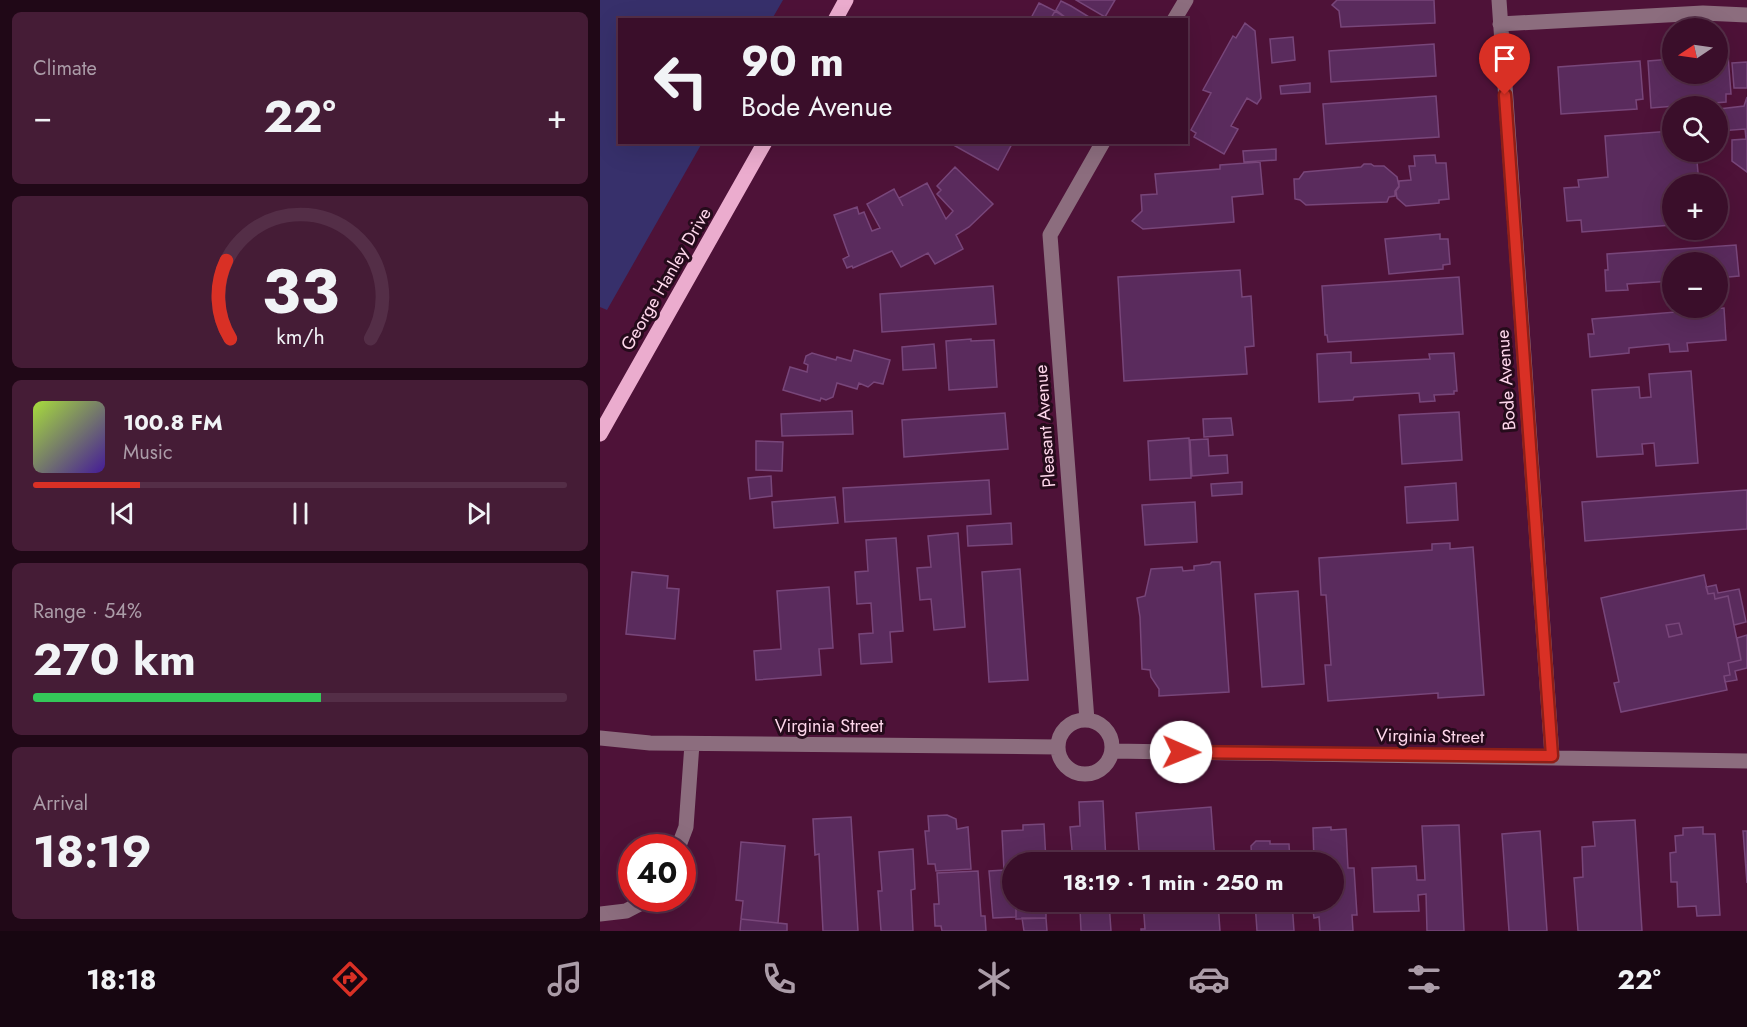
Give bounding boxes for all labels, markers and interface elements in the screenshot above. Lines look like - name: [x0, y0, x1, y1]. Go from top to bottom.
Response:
- north arrow: [1662, 18, 1728, 84]
- map controls: [1662, 18, 1728, 318]
- text: 90 m: [741, 31, 844, 92]
- pin: [1479, 33, 1530, 95]
- icon: left: [642, 42, 720, 120]
- icon: arrive: [1488, 42, 1521, 75]
- text: Climate: [33, 54, 97, 83]
- text: 22°: [263, 84, 336, 149]
- text: Bode Avenue: [741, 87, 892, 126]
- text: −: [33, 93, 52, 140]
- text: +: [547, 93, 567, 140]
- button: search: [1662, 96, 1728, 162]
- button: +: [1662, 174, 1728, 240]
- street label: George Hanley Drive: [614, 203, 718, 355]
- text: 33: [261, 246, 339, 336]
- button: −: [1662, 252, 1728, 318]
- text: km/h: [276, 321, 324, 352]
- street label: Bode Avenue: [1490, 329, 1522, 431]
- street label: Pleasant Avenue: [1028, 364, 1062, 488]
- text: 100.8 FM: [123, 406, 223, 438]
- text: Music: [123, 438, 173, 467]
- icon: previous: [106, 497, 139, 530]
- icon: pause: [284, 497, 317, 530]
- icon: next: [462, 497, 495, 530]
- text: Range · 54%: [33, 597, 142, 626]
- text: 270 km: [33, 627, 196, 692]
- street label: Virginia Street: [775, 713, 884, 739]
- position arrow: [1149, 720, 1213, 784]
- street label: Virginia Street: [1376, 722, 1485, 750]
- text: Arrival: [33, 789, 88, 818]
- text: 18:19: [33, 819, 152, 884]
- speed limit sign: 40: [618, 834, 696, 912]
- text: 18:19 · 1 min · 250 m: [1063, 866, 1283, 898]
- icon: directions: [329, 958, 371, 1000]
- icon: music: [544, 958, 586, 1000]
- icon: phone: [758, 958, 800, 1000]
- icon: climate: [973, 958, 1015, 1000]
- icon: car: [1188, 958, 1230, 1000]
- icon: filters: [1403, 958, 1445, 1000]
- text: 18:18: [86, 960, 156, 999]
- text: 22°: [1617, 960, 1661, 999]

